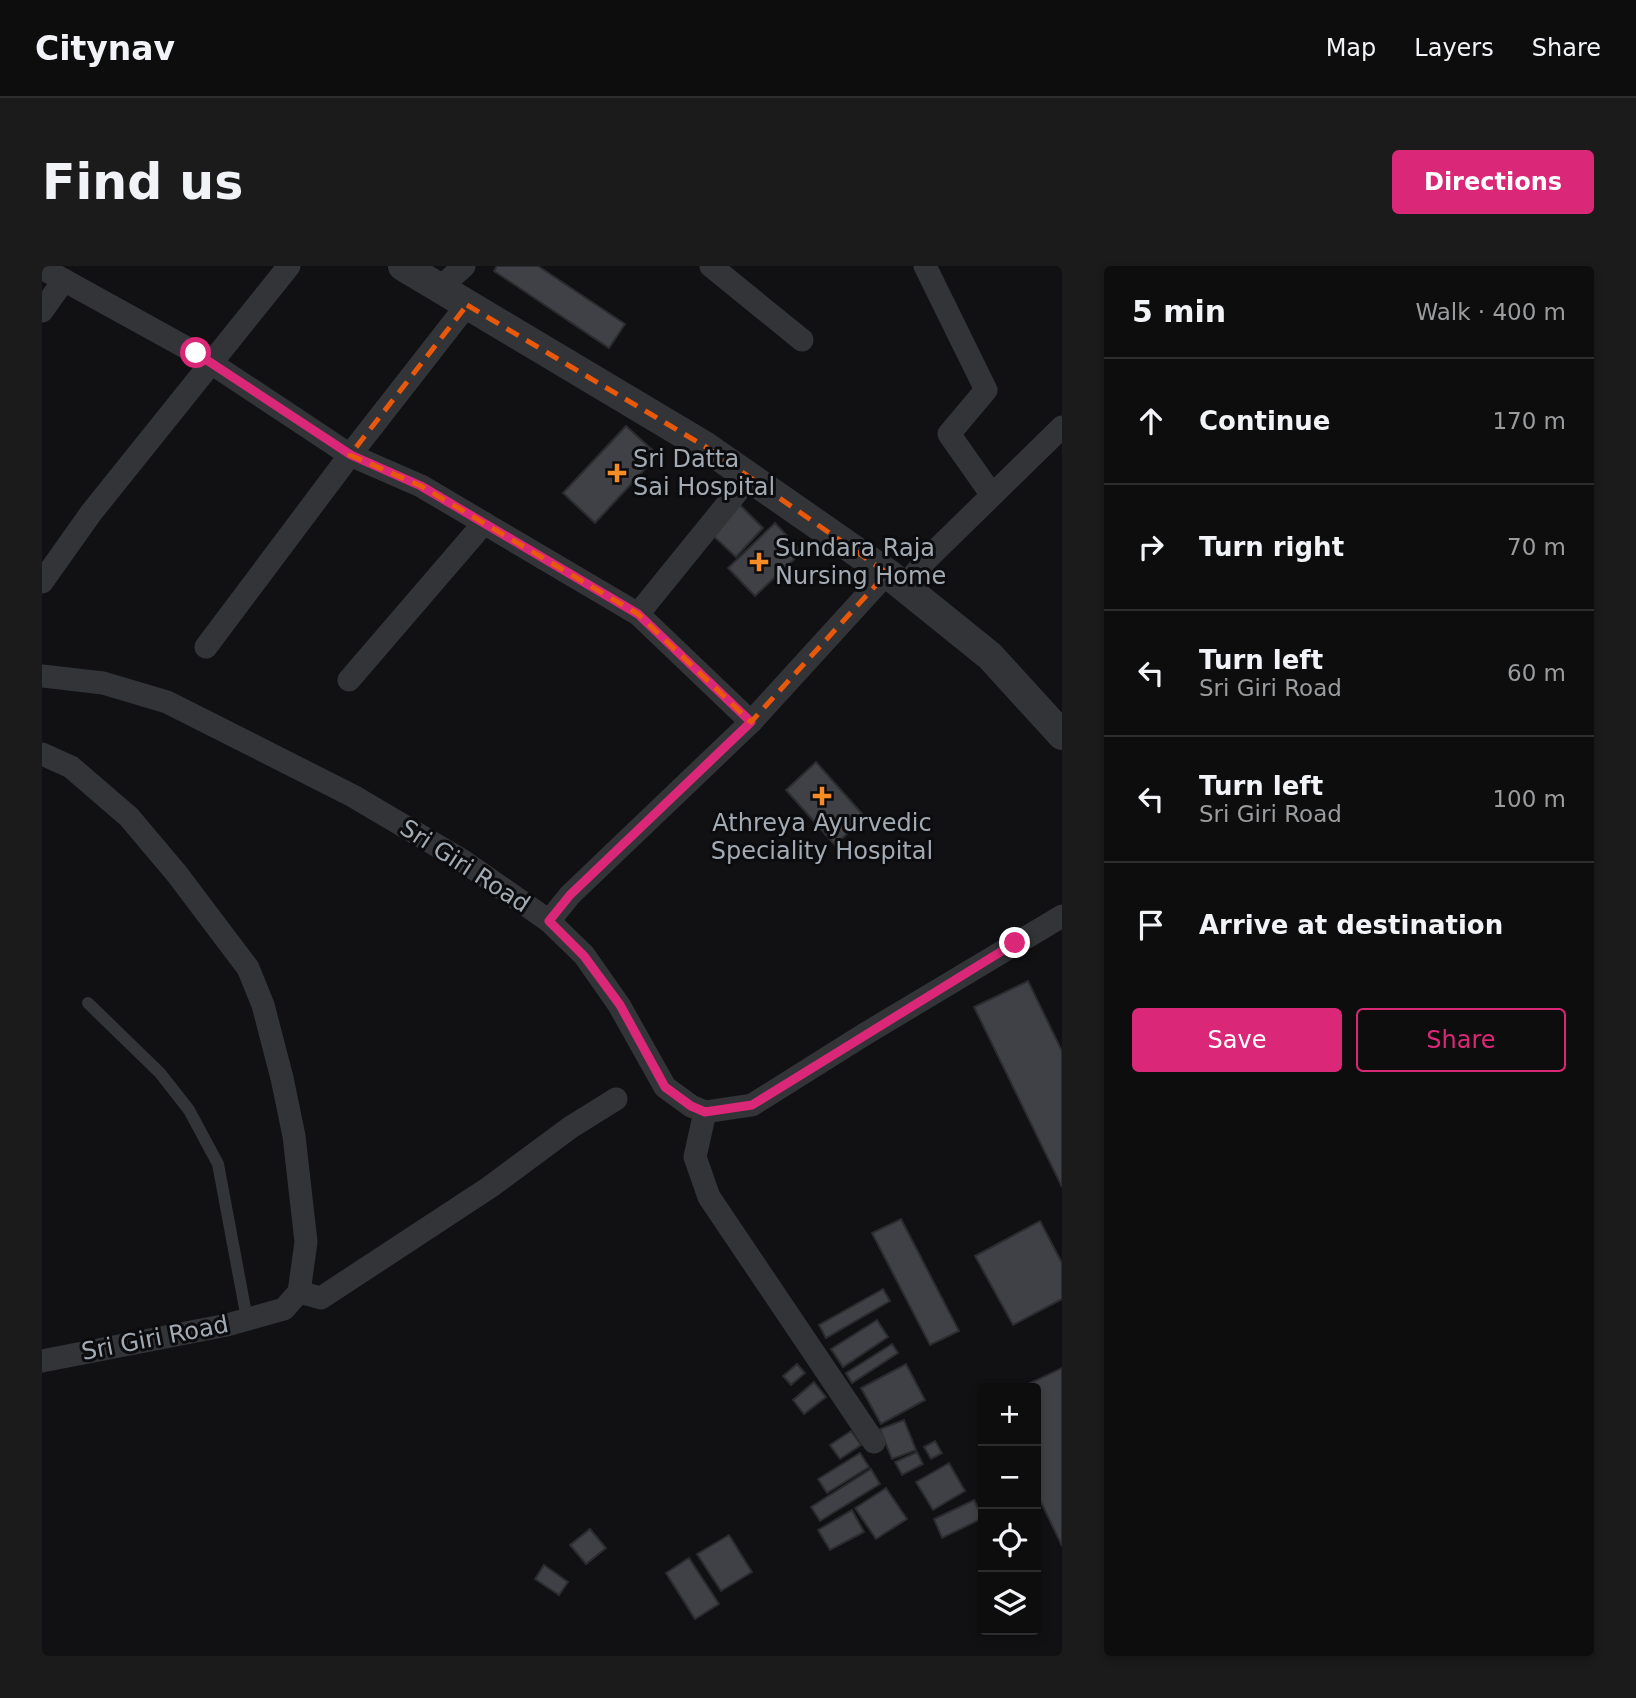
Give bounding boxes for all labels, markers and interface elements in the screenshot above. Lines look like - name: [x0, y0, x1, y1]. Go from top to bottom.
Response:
- text: Citynav: [35, 29, 175, 68]
- text: Map: [1326, 34, 1376, 62]
- text: Layers: [1414, 34, 1494, 62]
- text: Share: [1532, 34, 1601, 62]
- button: Directions: [1392, 150, 1594, 214]
- text: Find us: [42, 154, 243, 211]
- text: 5 min: [1132, 294, 1226, 329]
- text: Walk · 400 m: [1415, 299, 1566, 325]
- route start: [180, 337, 211, 368]
- icon: ahead: [1132, 402, 1170, 440]
- text: Continue: [1199, 406, 1330, 436]
- text: 170 m: [1492, 408, 1566, 434]
- place label: Sri Datta Sai Hospital: [633, 445, 775, 501]
- marker: Sri Datta Sai Hospital: [607, 463, 627, 483]
- icon: right: [1132, 528, 1170, 566]
- text: Turn right: [1199, 532, 1344, 562]
- place label: Sundara Raja Nursing Home: [775, 534, 946, 590]
- text: 70 m: [1507, 534, 1566, 560]
- marker: Sundara Raja Nursing Home: [749, 552, 769, 572]
- text: Turn left: [1199, 645, 1323, 675]
- icon: left: [1132, 654, 1170, 692]
- text: 60 m: [1507, 660, 1566, 686]
- text: Sri Giri Road: [1199, 675, 1342, 701]
- text: Turn left: [1199, 771, 1323, 801]
- icon: left: [1132, 780, 1170, 818]
- marker: Athreya Ayurvedic Speciality Hospital: [812, 786, 832, 806]
- text: 100 m: [1492, 786, 1566, 812]
- text: Sri Giri Road: [1199, 801, 1342, 827]
- place label: Athreya Ayurvedic Speciality Hospital: [711, 809, 933, 865]
- street label: Sri Giri Road: [395, 814, 535, 918]
- icon: arrive: [1132, 906, 1170, 944]
- text: Arrive at destination: [1199, 910, 1503, 940]
- route end: [999, 927, 1030, 958]
- button: Save: [1132, 1008, 1342, 1072]
- button: Share: [1356, 1008, 1566, 1072]
- street label: Sri Giri Road: [79, 1310, 231, 1366]
- map controls: [978, 1383, 1041, 1635]
- button: +: [978, 1383, 1041, 1446]
- button: −: [978, 1446, 1041, 1509]
- button: locate: [978, 1509, 1041, 1572]
- button: layers: [978, 1572, 1041, 1635]

